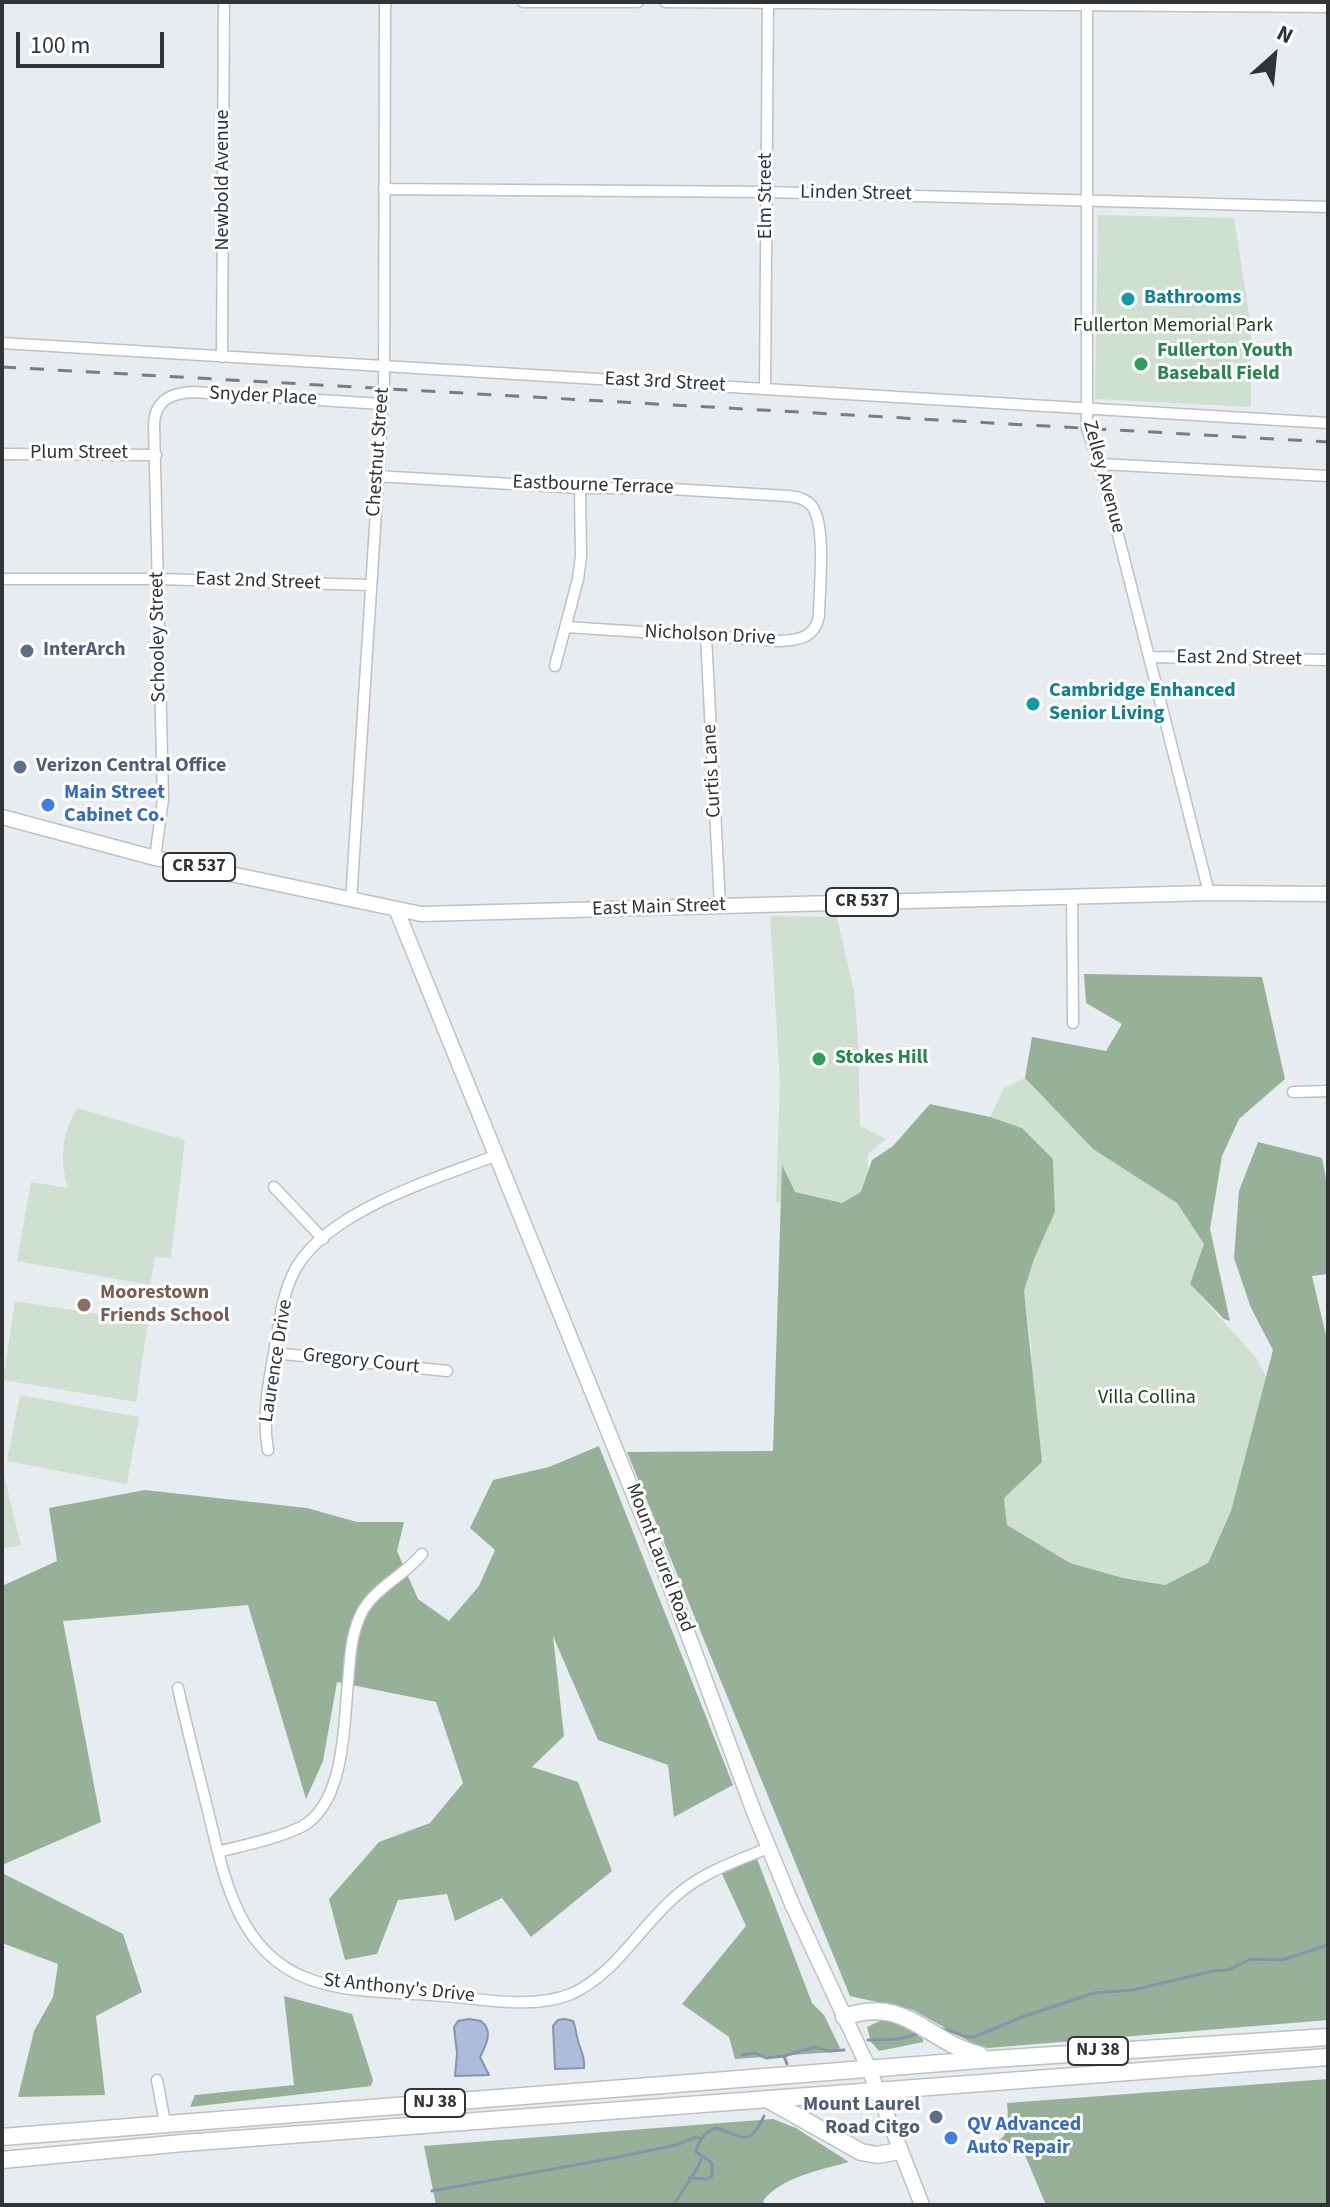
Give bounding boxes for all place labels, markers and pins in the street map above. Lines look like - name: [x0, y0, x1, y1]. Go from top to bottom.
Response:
- place label: Bathrooms: [1144, 287, 1241, 311]
- marker: Bathrooms: [1119, 290, 1137, 308]
- place label: Fullerton Youth Baseball Field: [1157, 340, 1293, 387]
- marker: Fullerton Youth Baseball Field: [1132, 355, 1150, 373]
- place label: InterArch: [43, 639, 126, 663]
- marker: InterArch: [18, 642, 36, 660]
- place label: Cambridge Enhanced Senior Living: [1049, 680, 1236, 727]
- marker: Cambridge Enhanced Senior Living: [1024, 695, 1042, 713]
- place label: Verizon Central Office: [36, 755, 226, 779]
- marker: Verizon Central Office: [11, 758, 29, 776]
- place label: Main Street Cabinet Co.: [64, 782, 165, 829]
- marker: Main Street Cabinet Co.: [39, 796, 57, 814]
- place label: Stokes Hill: [835, 1047, 928, 1071]
- marker: Stokes Hill: [810, 1050, 828, 1068]
- place label: Moorestown Friends School: [100, 1282, 229, 1329]
- marker: Moorestown Friends School: [75, 1296, 93, 1314]
- place label: Mount Laurel Road Citgo: [803, 2094, 920, 2141]
- marker: Mount Laurel Road Citgo: [927, 2108, 945, 2126]
- place label: QV Advanced Auto Repair: [967, 2114, 1081, 2161]
- marker: QV Advanced Auto Repair: [942, 2129, 960, 2147]

